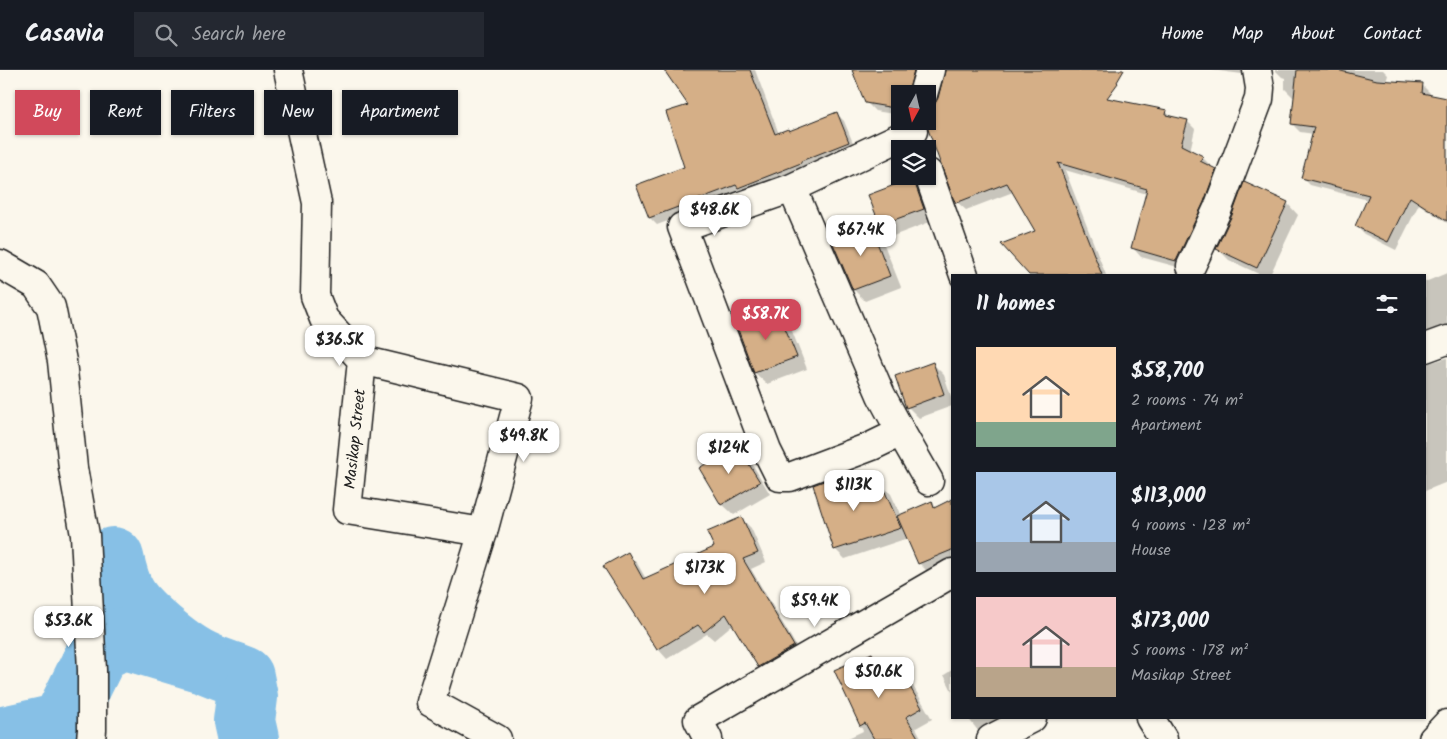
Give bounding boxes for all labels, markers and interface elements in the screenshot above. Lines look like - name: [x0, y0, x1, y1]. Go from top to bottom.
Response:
- search box: [134, 12, 484, 57]
- text: Casavia: [25, 15, 104, 54]
- text: Search here: [192, 20, 286, 50]
- text: Home: [1161, 20, 1204, 49]
- text: Map: [1232, 20, 1263, 49]
- text: About: [1291, 20, 1335, 49]
- text: Contact: [1363, 20, 1422, 49]
- icon: search: [152, 21, 180, 49]
- north arrow: [891, 85, 936, 130]
- map controls: [891, 85, 936, 185]
- chip: Buy: [15, 90, 80, 135]
- chip: Rent: [90, 90, 161, 135]
- chip: Filters: [171, 90, 254, 135]
- chip: New: [264, 90, 332, 135]
- chip: Apartment: [342, 90, 458, 135]
- button: layers: [891, 140, 936, 185]
- pin: $48.6K: [674, 194, 756, 237]
- text: $48.6K: [690, 198, 740, 223]
- pin: $67.4K: [820, 214, 902, 257]
- text: $67.4K: [837, 218, 885, 243]
- text: 11 homes: [976, 288, 1055, 321]
- icon: filters: [1373, 290, 1401, 318]
- pin: $58.7K: [725, 298, 807, 341]
- text: $58.7K: [742, 302, 790, 327]
- pin: $36.5K: [299, 324, 381, 367]
- text: $36.5K: [316, 328, 364, 353]
- text: $58,700: [1131, 355, 1203, 388]
- icon: home: [1016, 367, 1076, 427]
- street label: Masikap Street: [338, 387, 373, 490]
- text: 2 rooms · 74 m²: [1131, 388, 1243, 413]
- text: Apartment: [1131, 413, 1202, 438]
- pin: $49.8K: [483, 420, 565, 463]
- text: $49.8K: [499, 424, 549, 449]
- pin: $124K: [694, 432, 764, 475]
- text: $124K: [708, 436, 750, 461]
- pin: $113K: [819, 470, 889, 512]
- text: $113K: [835, 473, 873, 498]
- text: $113,000: [1131, 480, 1205, 513]
- icon: home: [1016, 492, 1076, 552]
- text: 4 rooms · 128 m²: [1131, 513, 1250, 538]
- text: House: [1131, 538, 1171, 563]
- pin: $173K: [670, 552, 740, 595]
- text: $173K: [685, 556, 725, 581]
- pin: $59.4K: [774, 586, 856, 628]
- text: $59.4K: [791, 589, 839, 614]
- text: $173,000: [1131, 605, 1209, 638]
- pin: $53.6K: [28, 606, 110, 648]
- text: $53.6K: [45, 609, 93, 634]
- icon: home: [1016, 617, 1076, 677]
- text: 5 rooms · 178 m²: [1131, 638, 1248, 663]
- pin: $50.6K: [838, 656, 920, 699]
- text: $50.6K: [855, 660, 903, 685]
- text: Masikap Street: [1131, 663, 1231, 688]

